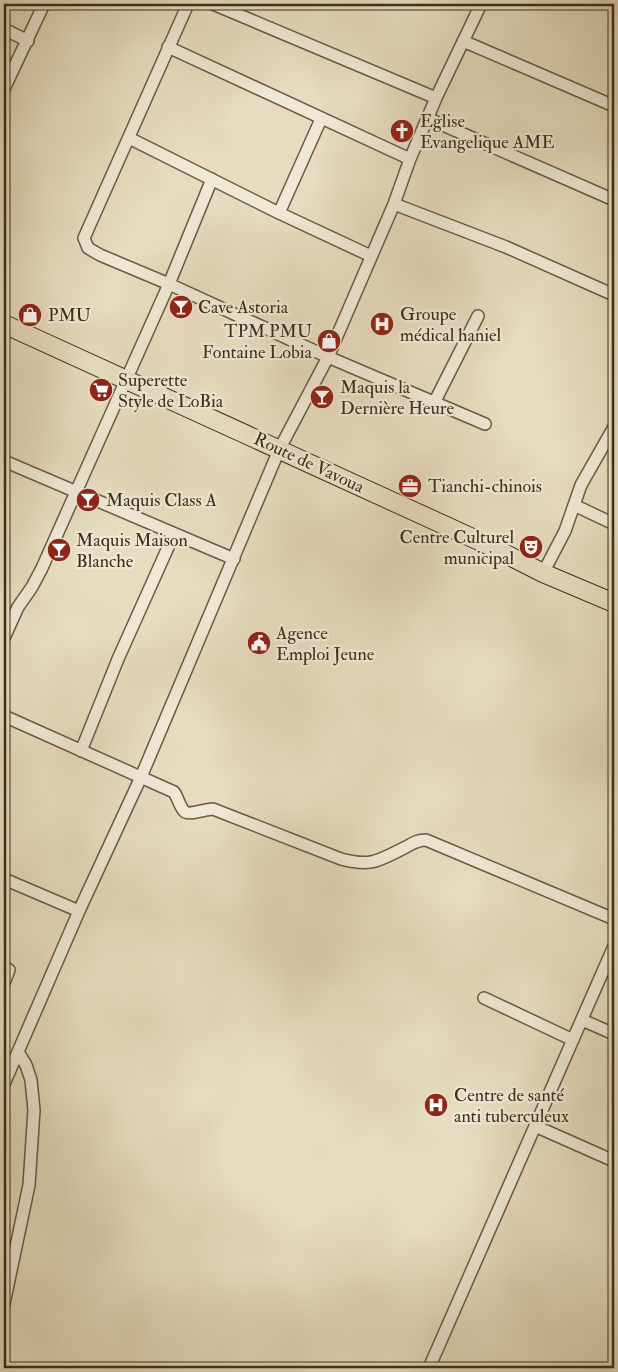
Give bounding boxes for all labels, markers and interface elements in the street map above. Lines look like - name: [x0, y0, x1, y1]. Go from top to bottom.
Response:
- place label: Eglise Evangelique AME: [420, 110, 554, 154]
- church icon: Eglise Evangelique AME: [389, 118, 415, 144]
- bar icon: Cave Astoria: [168, 294, 194, 320]
- place label: Cave Astoria: [198, 296, 289, 319]
- shop icon: PMU: [17, 302, 43, 328]
- place label: Groupe médical haniel: [400, 303, 501, 347]
- place label: PMU: [48, 304, 91, 327]
- hospital icon: Groupe médical haniel: [369, 311, 395, 337]
- place label: TPM PMU Fontaine Lobia: [202, 320, 313, 364]
- shop icon: TPM PMU Fontaine Lobia: [316, 328, 342, 354]
- place label: Superette Style de LoBia: [118, 369, 224, 413]
- place label: Maquis la Dernière Heure: [340, 376, 454, 420]
- supermarket icon: Superette Style de LoBia: [88, 377, 114, 403]
- bar icon: Maquis la Dernière Heure: [309, 384, 335, 410]
- street label: Route de Vavoua: [250, 427, 368, 499]
- office icon: Tianchi-chinois: [397, 473, 423, 499]
- place label: Tianchi-chinois: [428, 475, 542, 498]
- bar icon: Maquis Class A: [75, 487, 101, 513]
- place label: Maquis Class A: [106, 489, 217, 512]
- place label: Centre Culturel municipal: [400, 526, 514, 570]
- place label: Maquis Maison Blanche: [76, 529, 188, 573]
- theatre icon: Centre Culturel municipal: [518, 534, 544, 560]
- bar icon: Maquis Maison Blanche: [46, 537, 72, 563]
- place label: Agence Emploi Jeune: [275, 622, 375, 666]
- public building icon: Agence Emploi Jeune: [246, 630, 272, 656]
- place label: Centre de santé anti tuberculeux: [454, 1084, 569, 1128]
- hospital icon: Centre de santé anti tuberculeux: [423, 1092, 449, 1118]

